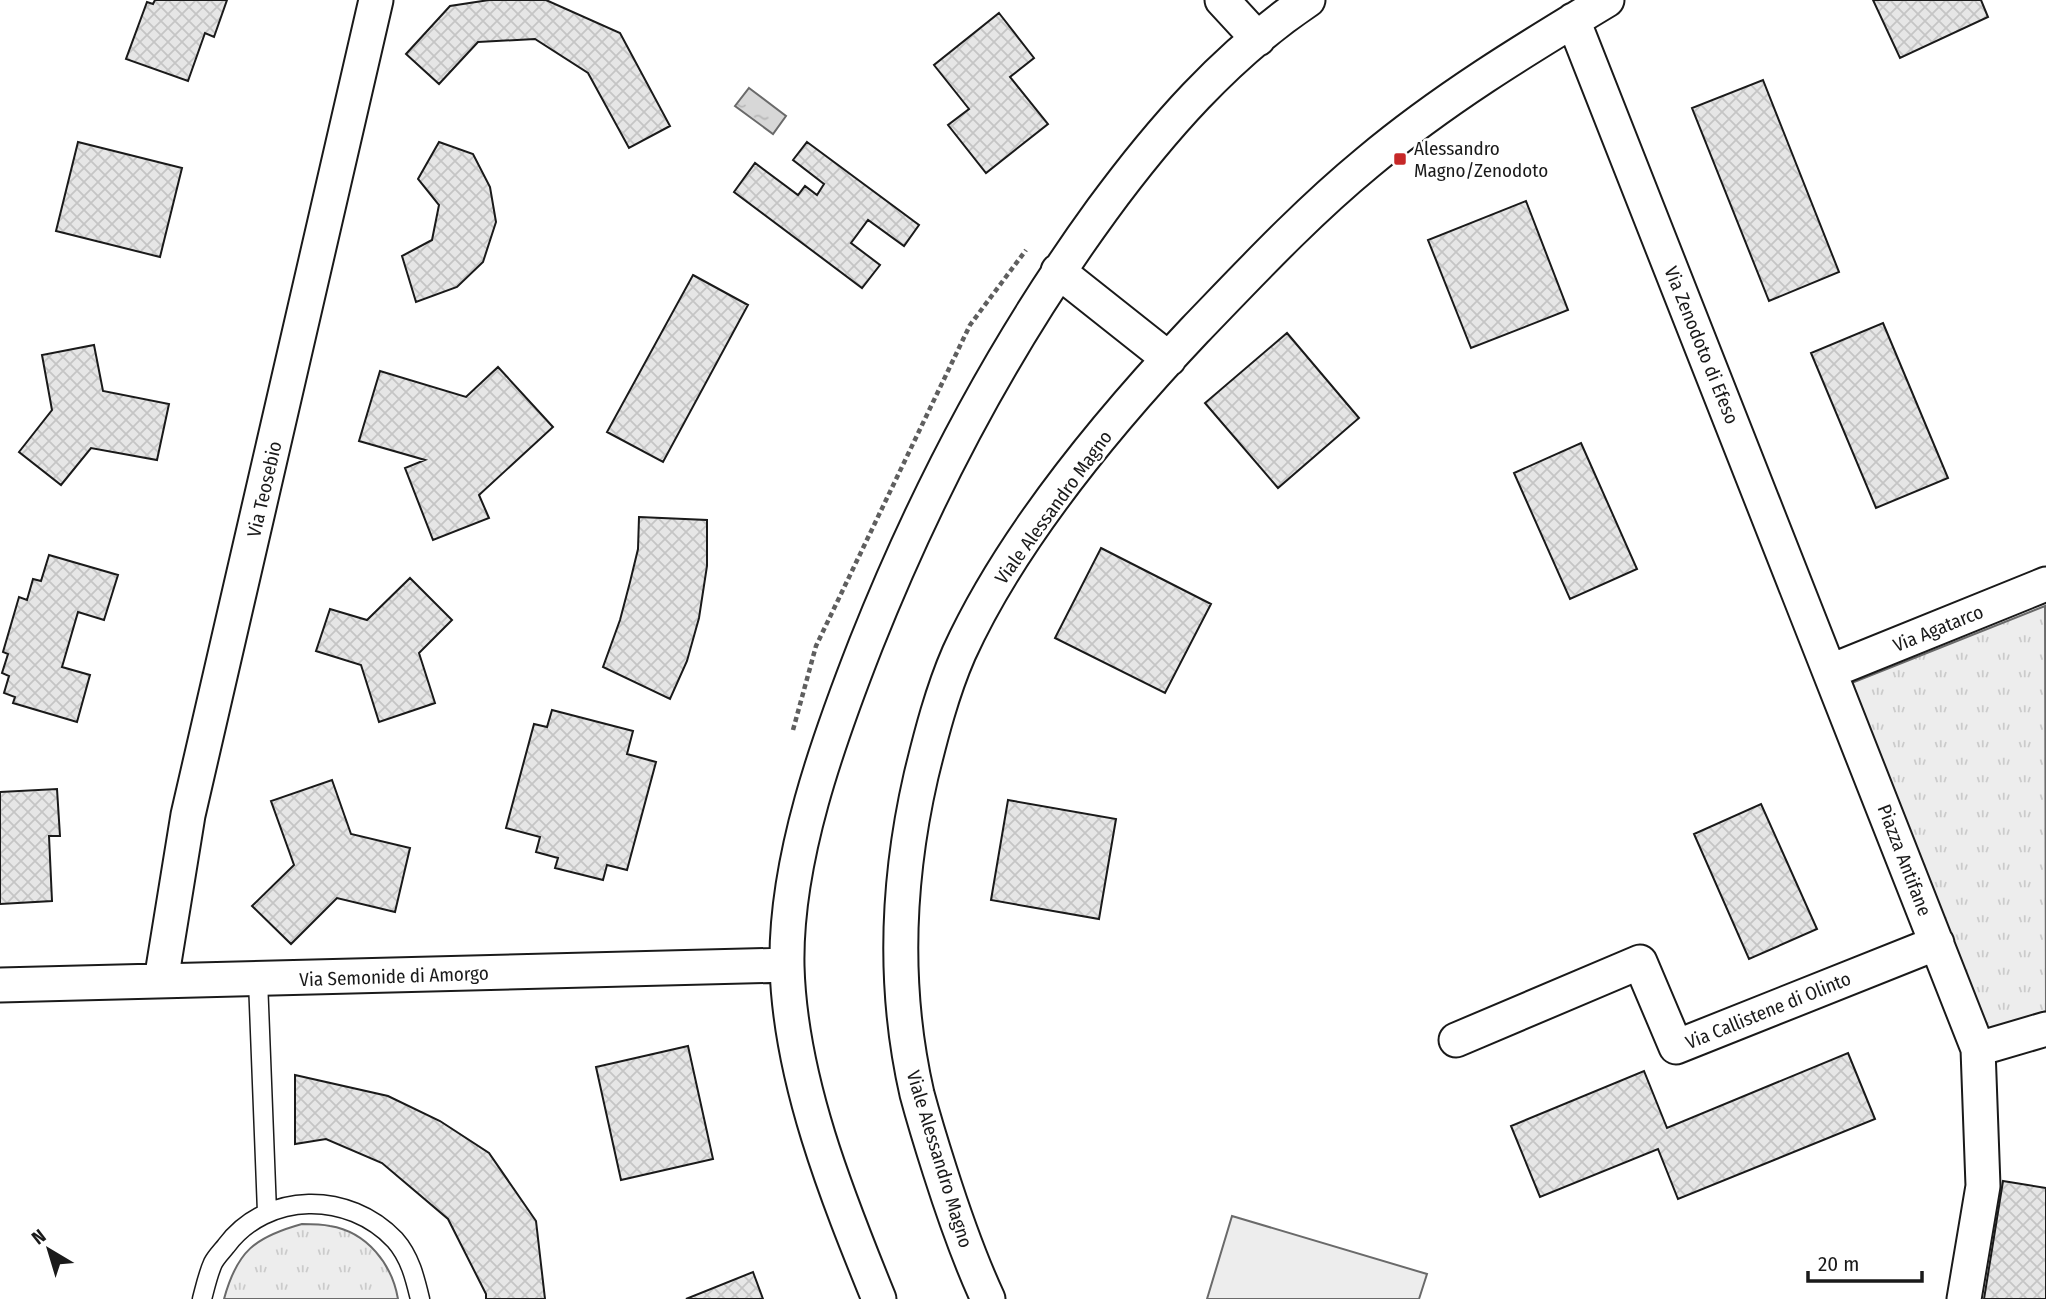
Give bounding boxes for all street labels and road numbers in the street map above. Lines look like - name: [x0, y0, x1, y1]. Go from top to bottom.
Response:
- street label: Via Zenodoto di Efeso: [1659, 263, 1744, 427]
- street label: Viale Alessandro Magno: [990, 426, 1117, 589]
- street label: Via Teosebio: [242, 439, 287, 539]
- street label: Via Agatarco: [1890, 600, 1987, 657]
- street label: Piazza Antifane: [1873, 801, 1936, 919]
- street label: Via Semonide di Amorgo: [299, 962, 489, 991]
- street label: Via Callistene di Olinto: [1682, 967, 1854, 1054]
- street label: Viale Alessandro Magno: [902, 1068, 977, 1251]

